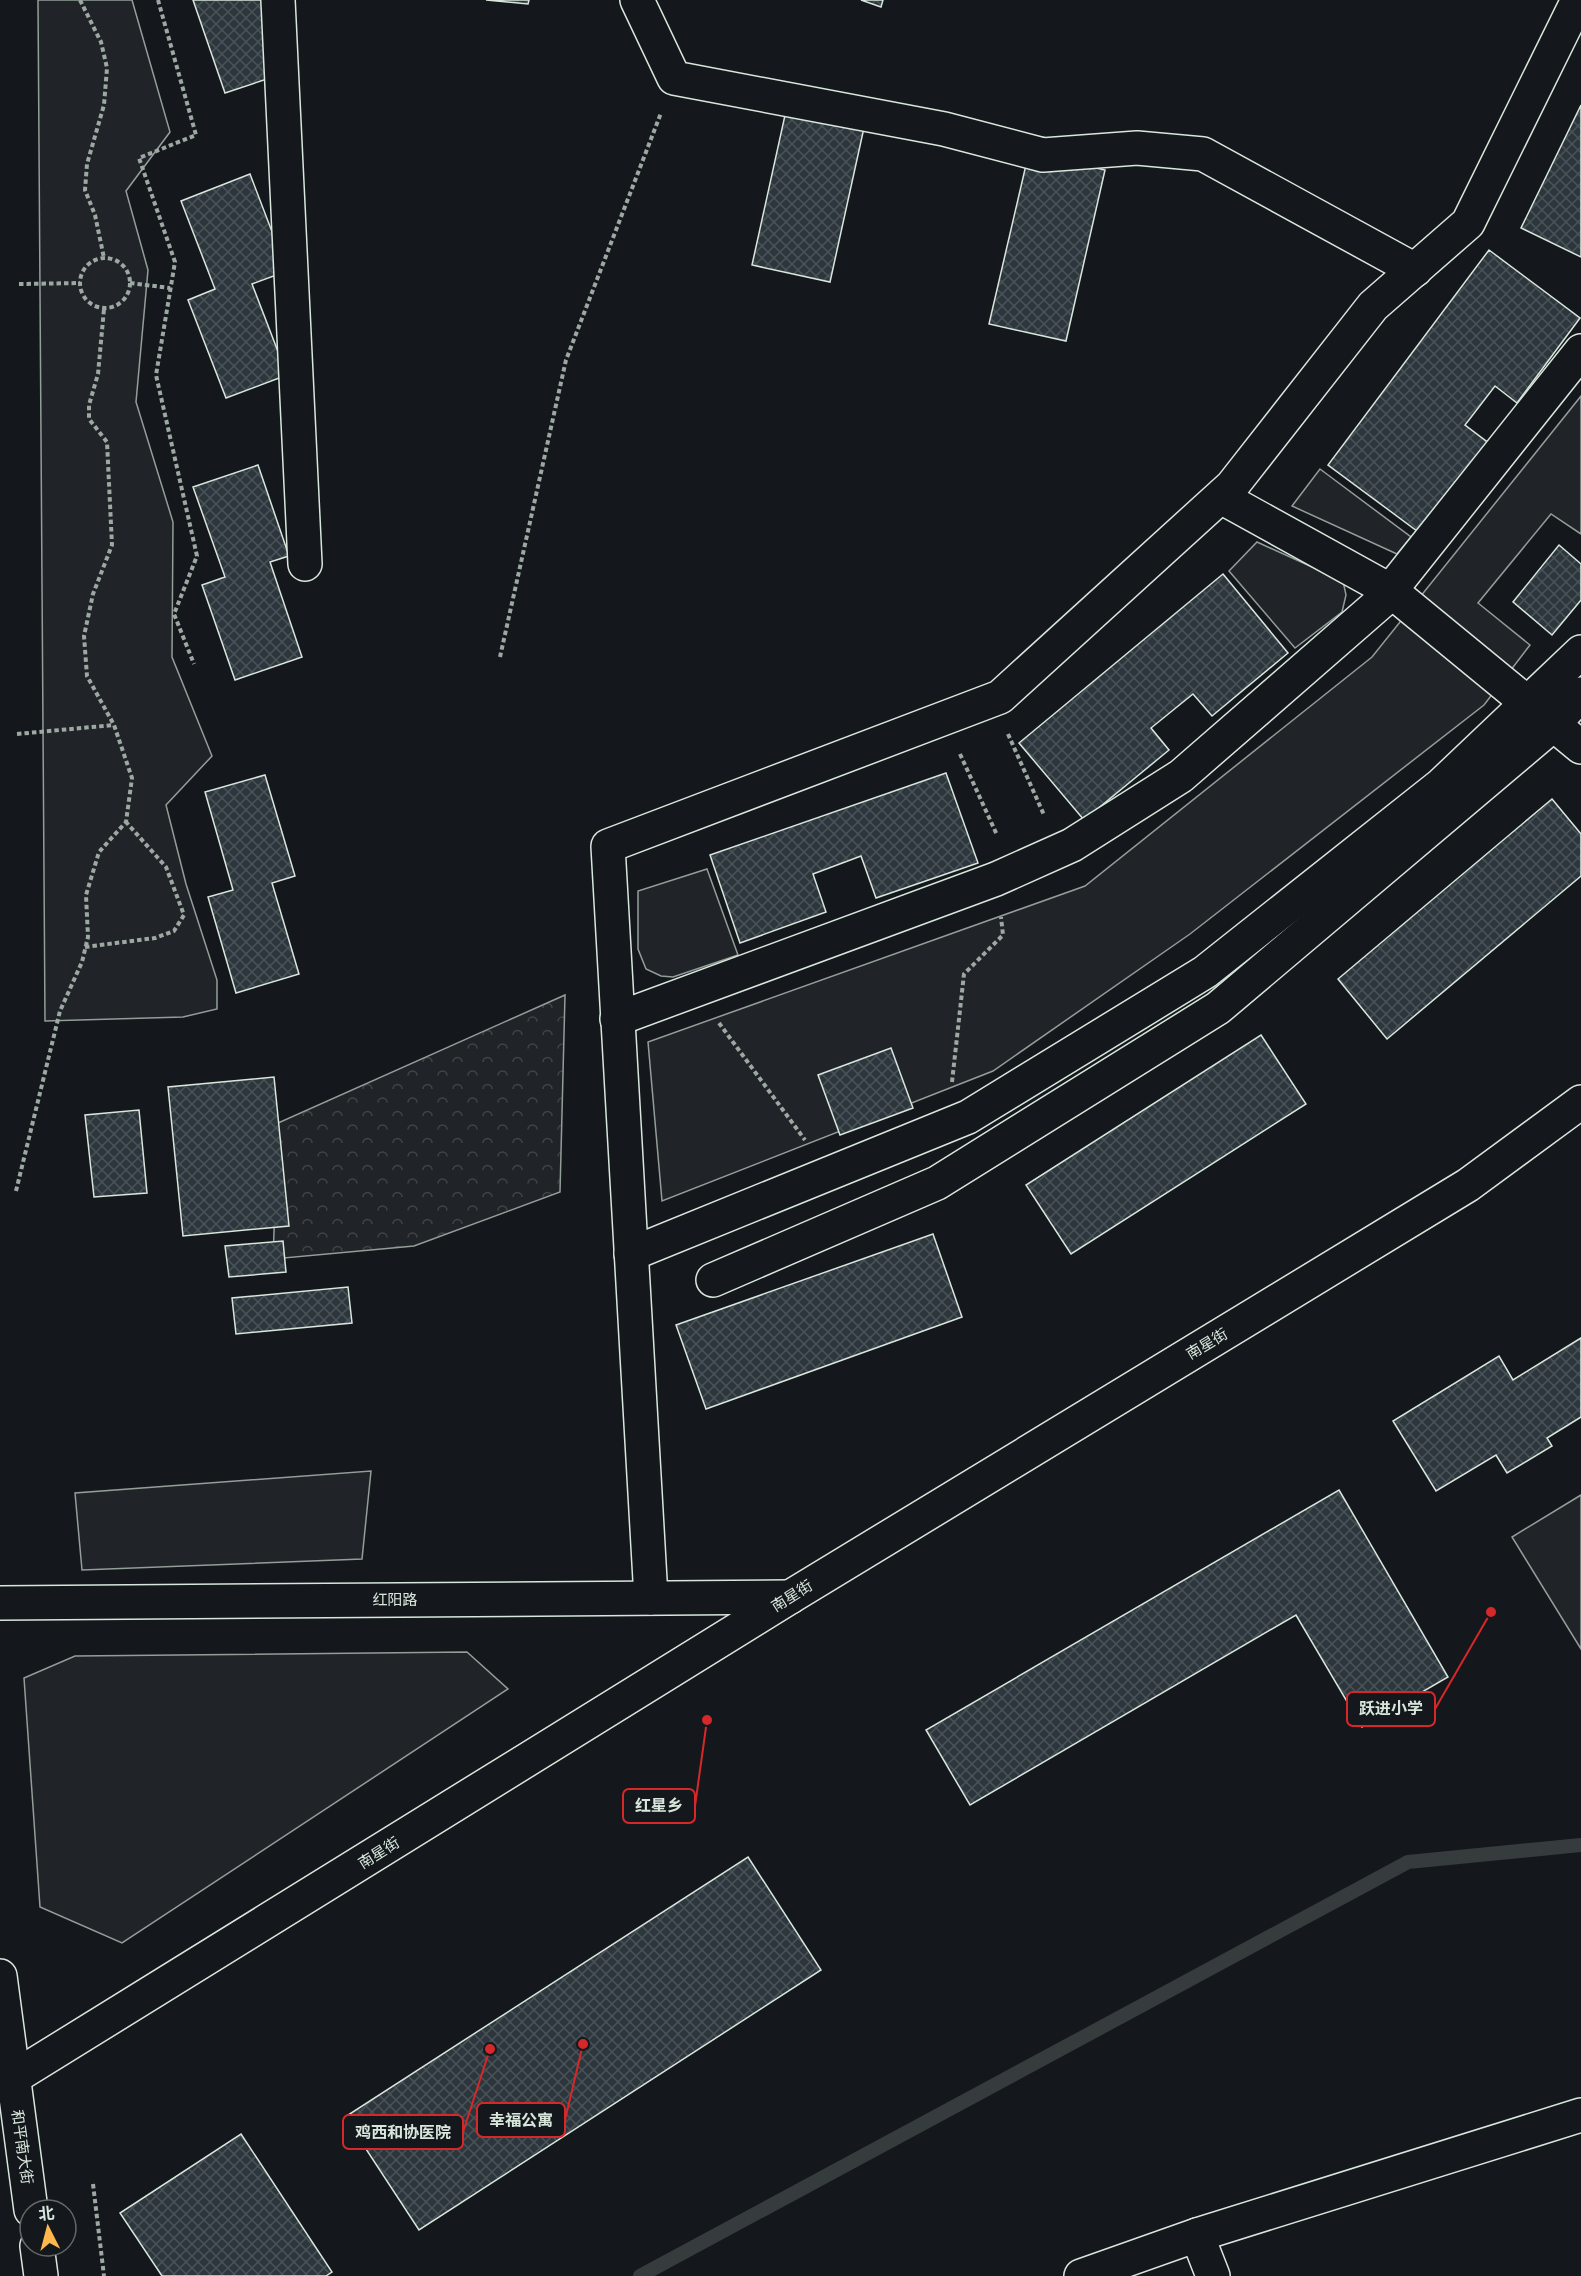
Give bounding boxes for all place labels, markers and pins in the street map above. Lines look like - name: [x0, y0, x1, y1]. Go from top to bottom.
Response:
- callout: 跃进小学: [1347, 1692, 1435, 1726]
- callout: 红星乡: [623, 1789, 695, 1823]
- callout: 幸福公寓: [477, 2103, 565, 2137]
- callout: 鸡西和协医院: [343, 2115, 463, 2149]

